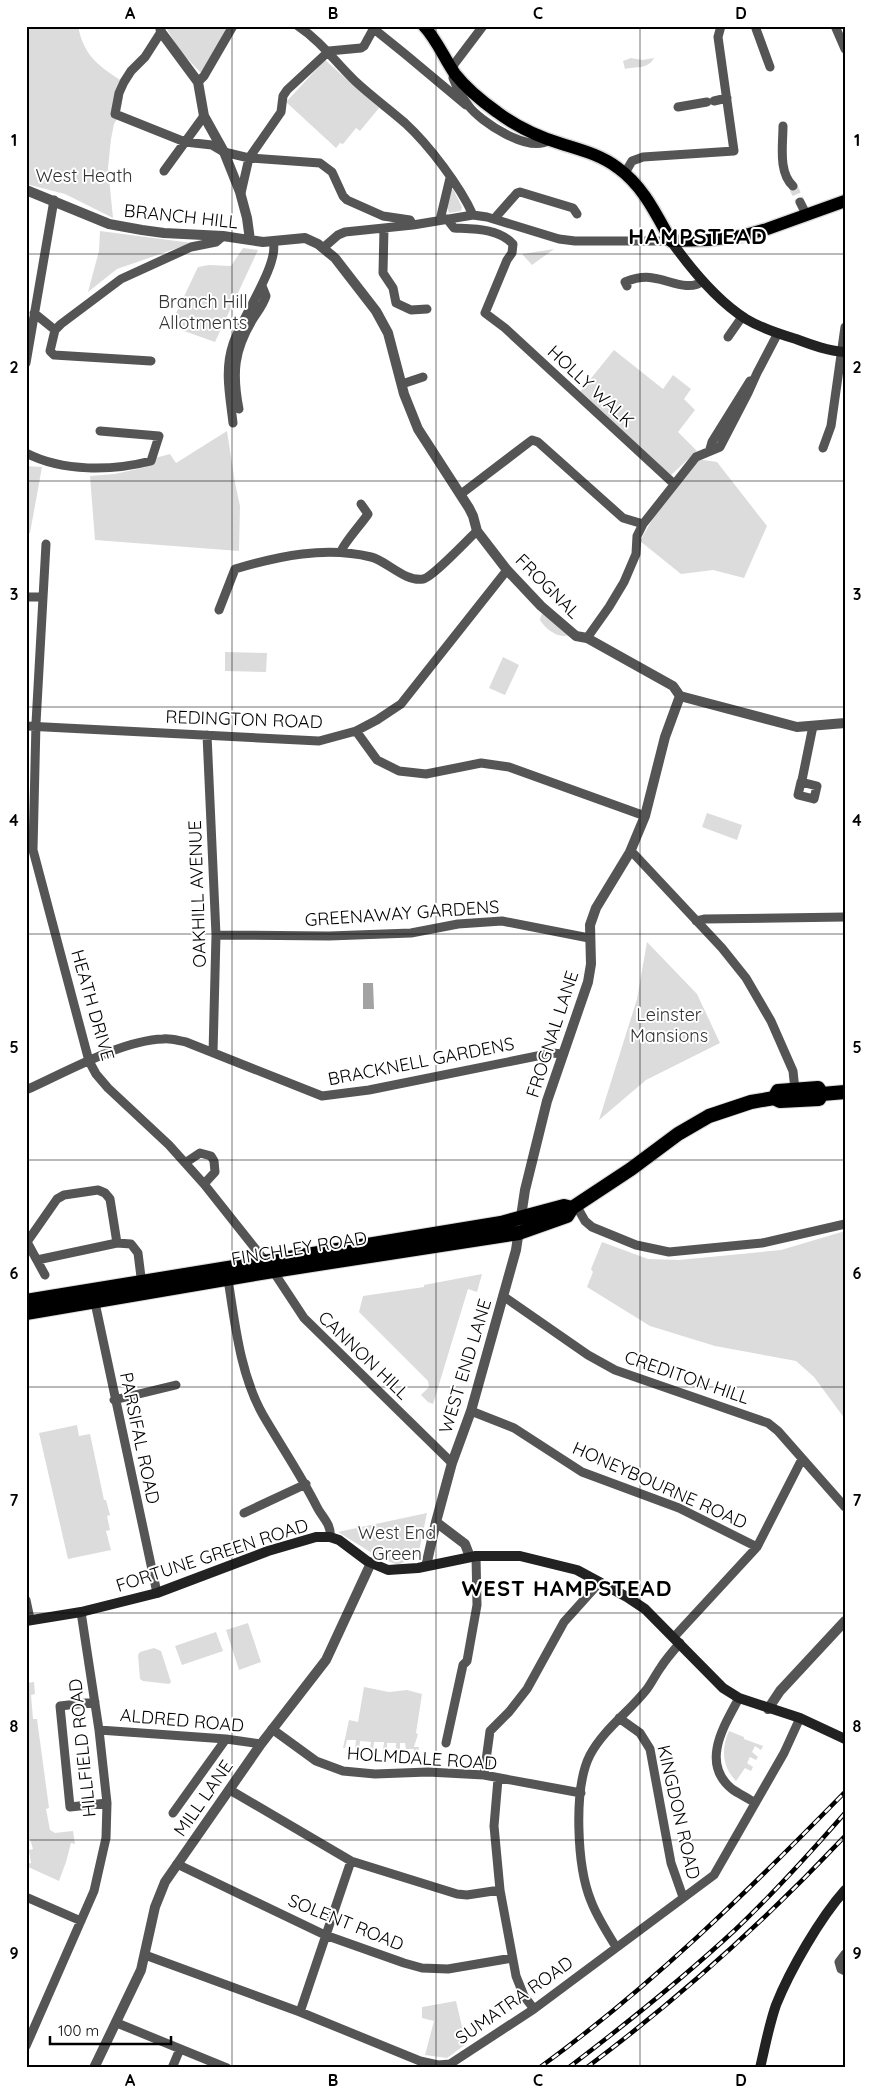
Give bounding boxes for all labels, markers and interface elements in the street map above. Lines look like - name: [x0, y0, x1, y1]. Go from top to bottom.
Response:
- text: A: [125, 3, 136, 23]
- text: B: [328, 3, 338, 23]
- text: C: [533, 3, 543, 23]
- text: D: [735, 3, 747, 23]
- text: 1: [11, 130, 17, 150]
- text: 1: [854, 130, 860, 150]
- park label: West Heath: [35, 164, 133, 187]
- street label: BRANCH HILL: [123, 199, 240, 233]
- district label: HAMPSTEAD: [628, 222, 768, 250]
- park label: Branch Hill Allotments: [158, 290, 248, 334]
- street label: HOLLY WALK: [543, 340, 639, 432]
- text: 2: [9, 357, 19, 377]
- text: 2: [852, 357, 862, 377]
- street label: FROGNAL: [511, 549, 586, 624]
- text: 3: [10, 584, 18, 604]
- text: 3: [853, 584, 861, 604]
- street label: REDINGTON ROAD: [165, 705, 323, 733]
- text: 4: [9, 810, 19, 830]
- text: 4: [852, 810, 862, 830]
- street label: OAKHILL AVENUE: [183, 820, 211, 968]
- street label: GREENAWAY GARDENS: [304, 895, 500, 931]
- street label: HEATH DRIVE: [66, 947, 120, 1063]
- street label: FROGNAL LANE: [521, 968, 583, 1100]
- park label: Leinster Mansions: [630, 1003, 708, 1047]
- street label: BRACKNELL GARDENS: [326, 1032, 516, 1090]
- text: 5: [9, 1037, 19, 1057]
- text: 5: [852, 1037, 862, 1057]
- street label: FINCHLEY ROAD: [229, 1226, 369, 1270]
- text: 6: [10, 1263, 19, 1283]
- text: 6: [853, 1263, 862, 1283]
- street label: WEST END LANE: [434, 1296, 496, 1436]
- street label: CANNON HILL: [314, 1306, 415, 1405]
- street label: CREDITON HILL: [622, 1345, 753, 1409]
- street label: PARSIFAL ROAD: [115, 1370, 165, 1506]
- street label: HONEYBOURNE ROAD: [569, 1436, 751, 1534]
- text: 7: [10, 1490, 19, 1510]
- text: 7: [853, 1490, 862, 1510]
- street label: FORTUNE GREEN ROAD: [113, 1513, 311, 1597]
- park label: West End Green: [358, 1521, 436, 1565]
- district label: WEST HAMPSTEAD: [462, 1574, 672, 1602]
- street label: HILLFIELD ROAD: [63, 1678, 101, 1818]
- street label: ALDRED ROAD: [119, 1703, 245, 1737]
- text: 8: [10, 1716, 19, 1736]
- text: 8: [853, 1716, 862, 1736]
- street label: HOLMDALE ROAD: [346, 1741, 498, 1775]
- street label: KINGDON ROAD: [652, 1743, 706, 1881]
- street label: MILL LANE: [168, 1755, 238, 1841]
- street label: SOLENT ROAD: [285, 1888, 407, 1956]
- text: 9: [9, 1943, 19, 1963]
- text: 9: [852, 1943, 862, 1963]
- street label: SUMATRA ROAD: [451, 1951, 577, 2049]
- scale bar: [50, 2014, 171, 2046]
- text: 100 m: [58, 2021, 99, 2040]
- text: A: [125, 2070, 136, 2090]
- text: B: [328, 2070, 338, 2090]
- text: C: [533, 2070, 543, 2090]
- text: D: [735, 2070, 747, 2090]

